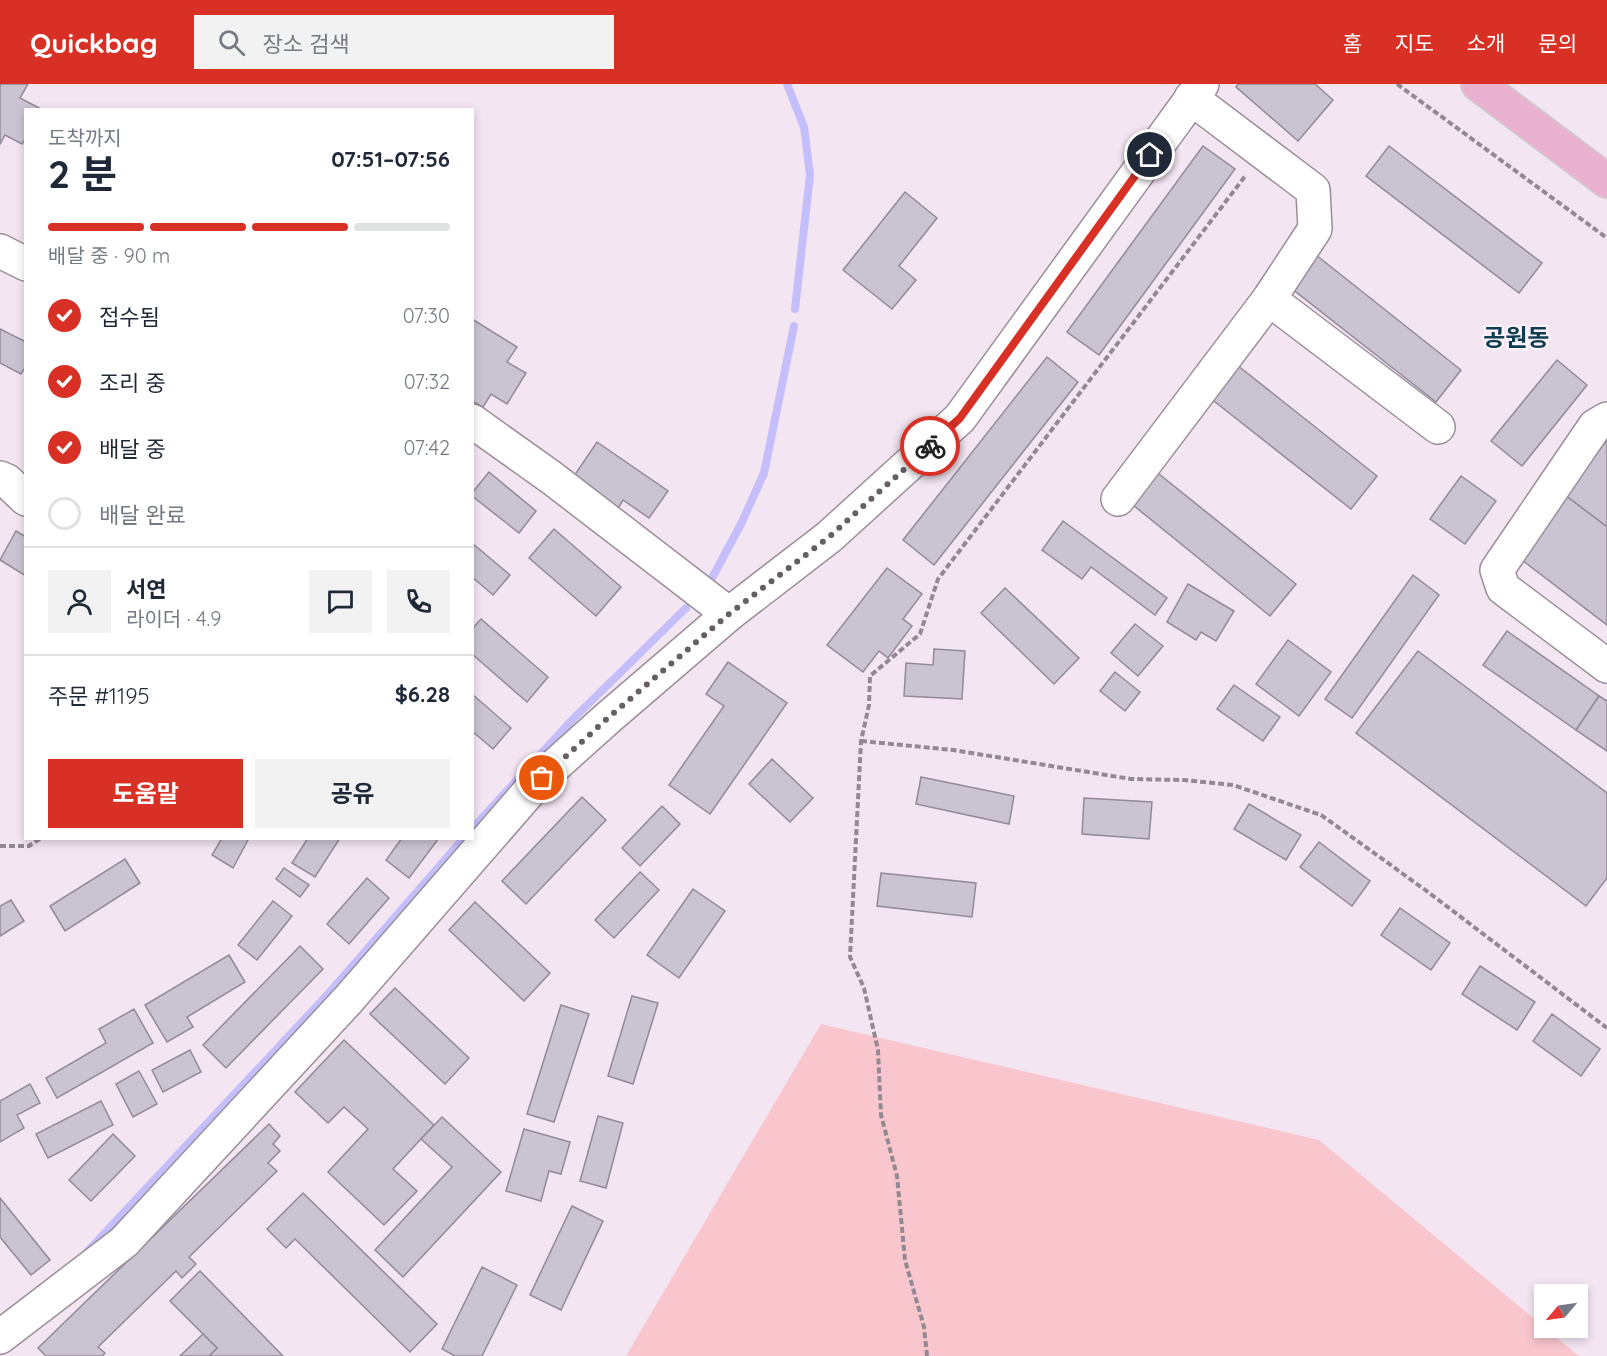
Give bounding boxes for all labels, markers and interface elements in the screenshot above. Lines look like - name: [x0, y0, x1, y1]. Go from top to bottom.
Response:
- search box: [194, 15, 614, 69]
- text: Quickbag: [30, 25, 158, 60]
- icon: search: [215, 26, 248, 59]
- text: 장소 검색: [263, 30, 350, 58]
- text: 홈: [1343, 30, 1362, 56]
- text: 지도: [1395, 30, 1434, 56]
- text: 소개: [1467, 30, 1505, 56]
- text: 문의: [1538, 30, 1577, 56]
- text: 도착까지: [48, 125, 122, 150]
- pin: [1124, 129, 1175, 180]
- icon: home: [1133, 138, 1166, 171]
- text: 07:51–07:56: [331, 145, 450, 173]
- text: 2 분: [48, 149, 117, 198]
- text: 배달 중 · 90 m: [48, 243, 170, 268]
- icon: check: [48, 299, 81, 332]
- text: 접수됨: [99, 303, 160, 331]
- text: 07:30: [403, 303, 450, 328]
- district label: 공원동: [1483, 322, 1549, 352]
- icon: check: [48, 365, 81, 398]
- text: 조리 중: [99, 369, 166, 397]
- text: 07:32: [404, 369, 450, 394]
- courier: [900, 416, 960, 476]
- icon: bike: [914, 430, 947, 463]
- icon: check: [48, 431, 81, 464]
- text: 배달 중: [99, 435, 166, 463]
- text: 07:42: [404, 435, 450, 460]
- text: 배달 완료: [99, 501, 186, 529]
- button: person: [48, 570, 111, 633]
- button: chat: [309, 570, 372, 633]
- button: phone: [387, 570, 450, 633]
- text: 서연: [126, 575, 166, 603]
- text: 라이더 · 4.9: [126, 606, 221, 631]
- text: $6.28: [395, 680, 450, 708]
- text: 주문 #1195: [48, 682, 149, 710]
- pin: [516, 752, 567, 803]
- button: 도움말: [48, 759, 243, 828]
- button: 공유: [255, 759, 450, 828]
- icon: bag: [525, 761, 558, 794]
- north arrow: [1534, 1284, 1588, 1338]
- map controls: [1534, 1284, 1588, 1338]

